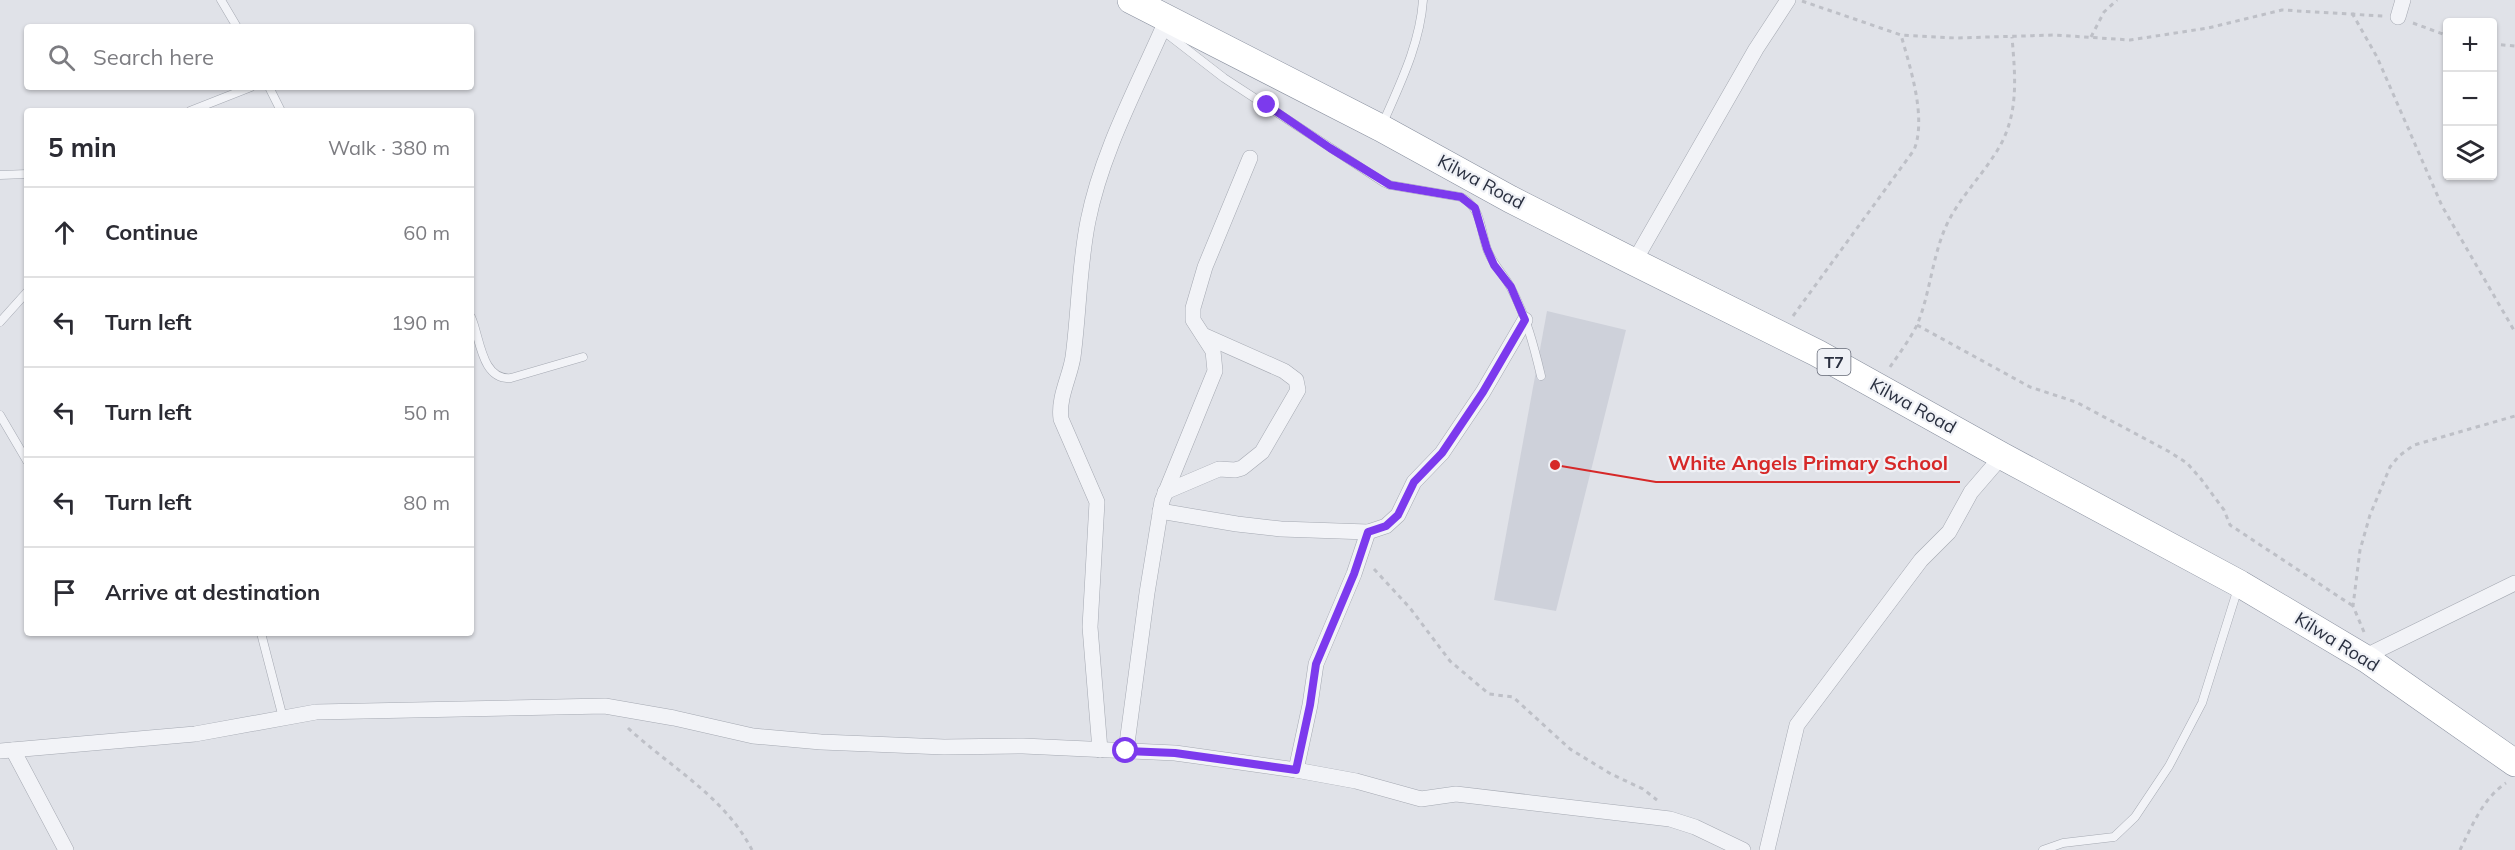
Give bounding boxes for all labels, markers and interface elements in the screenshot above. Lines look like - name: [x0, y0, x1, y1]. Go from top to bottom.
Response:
- map controls: [2443, 18, 2497, 180]
- button: +: [2443, 18, 2497, 72]
- search box: [24, 24, 474, 90]
- icon: search: [45, 41, 78, 74]
- text: Search here: [93, 43, 214, 71]
- button: −: [2443, 72, 2497, 126]
- route end: [1253, 91, 1279, 117]
- button: layers: [2443, 126, 2497, 180]
- text: 5 min: [48, 131, 117, 164]
- text: Walk · 380 m: [328, 135, 450, 160]
- street label: Kilwa Road: [1434, 149, 1529, 214]
- icon: ahead: [48, 216, 81, 249]
- text: Continue: [105, 218, 198, 246]
- text: 60 m: [403, 220, 450, 245]
- icon: left: [48, 306, 81, 339]
- text: Turn left: [105, 308, 192, 336]
- text: 190 m: [391, 310, 450, 335]
- road number: T7: [1818, 349, 1850, 375]
- street label: Kilwa Road: [1866, 372, 1960, 439]
- icon: left: [48, 396, 81, 429]
- text: Turn left: [105, 398, 192, 426]
- text: 50 m: [403, 400, 450, 425]
- callout: White Angels Primary School: [1656, 444, 1960, 482]
- text: White Angels Primary School: [1668, 450, 1948, 475]
- icon: left: [48, 486, 81, 519]
- text: Turn left: [105, 488, 192, 516]
- text: 80 m: [403, 490, 450, 515]
- icon: arrive: [48, 576, 81, 609]
- text: Arrive at destination: [105, 578, 320, 606]
- street label: Kilwa Road: [2291, 607, 2384, 677]
- route start: [1112, 737, 1138, 763]

